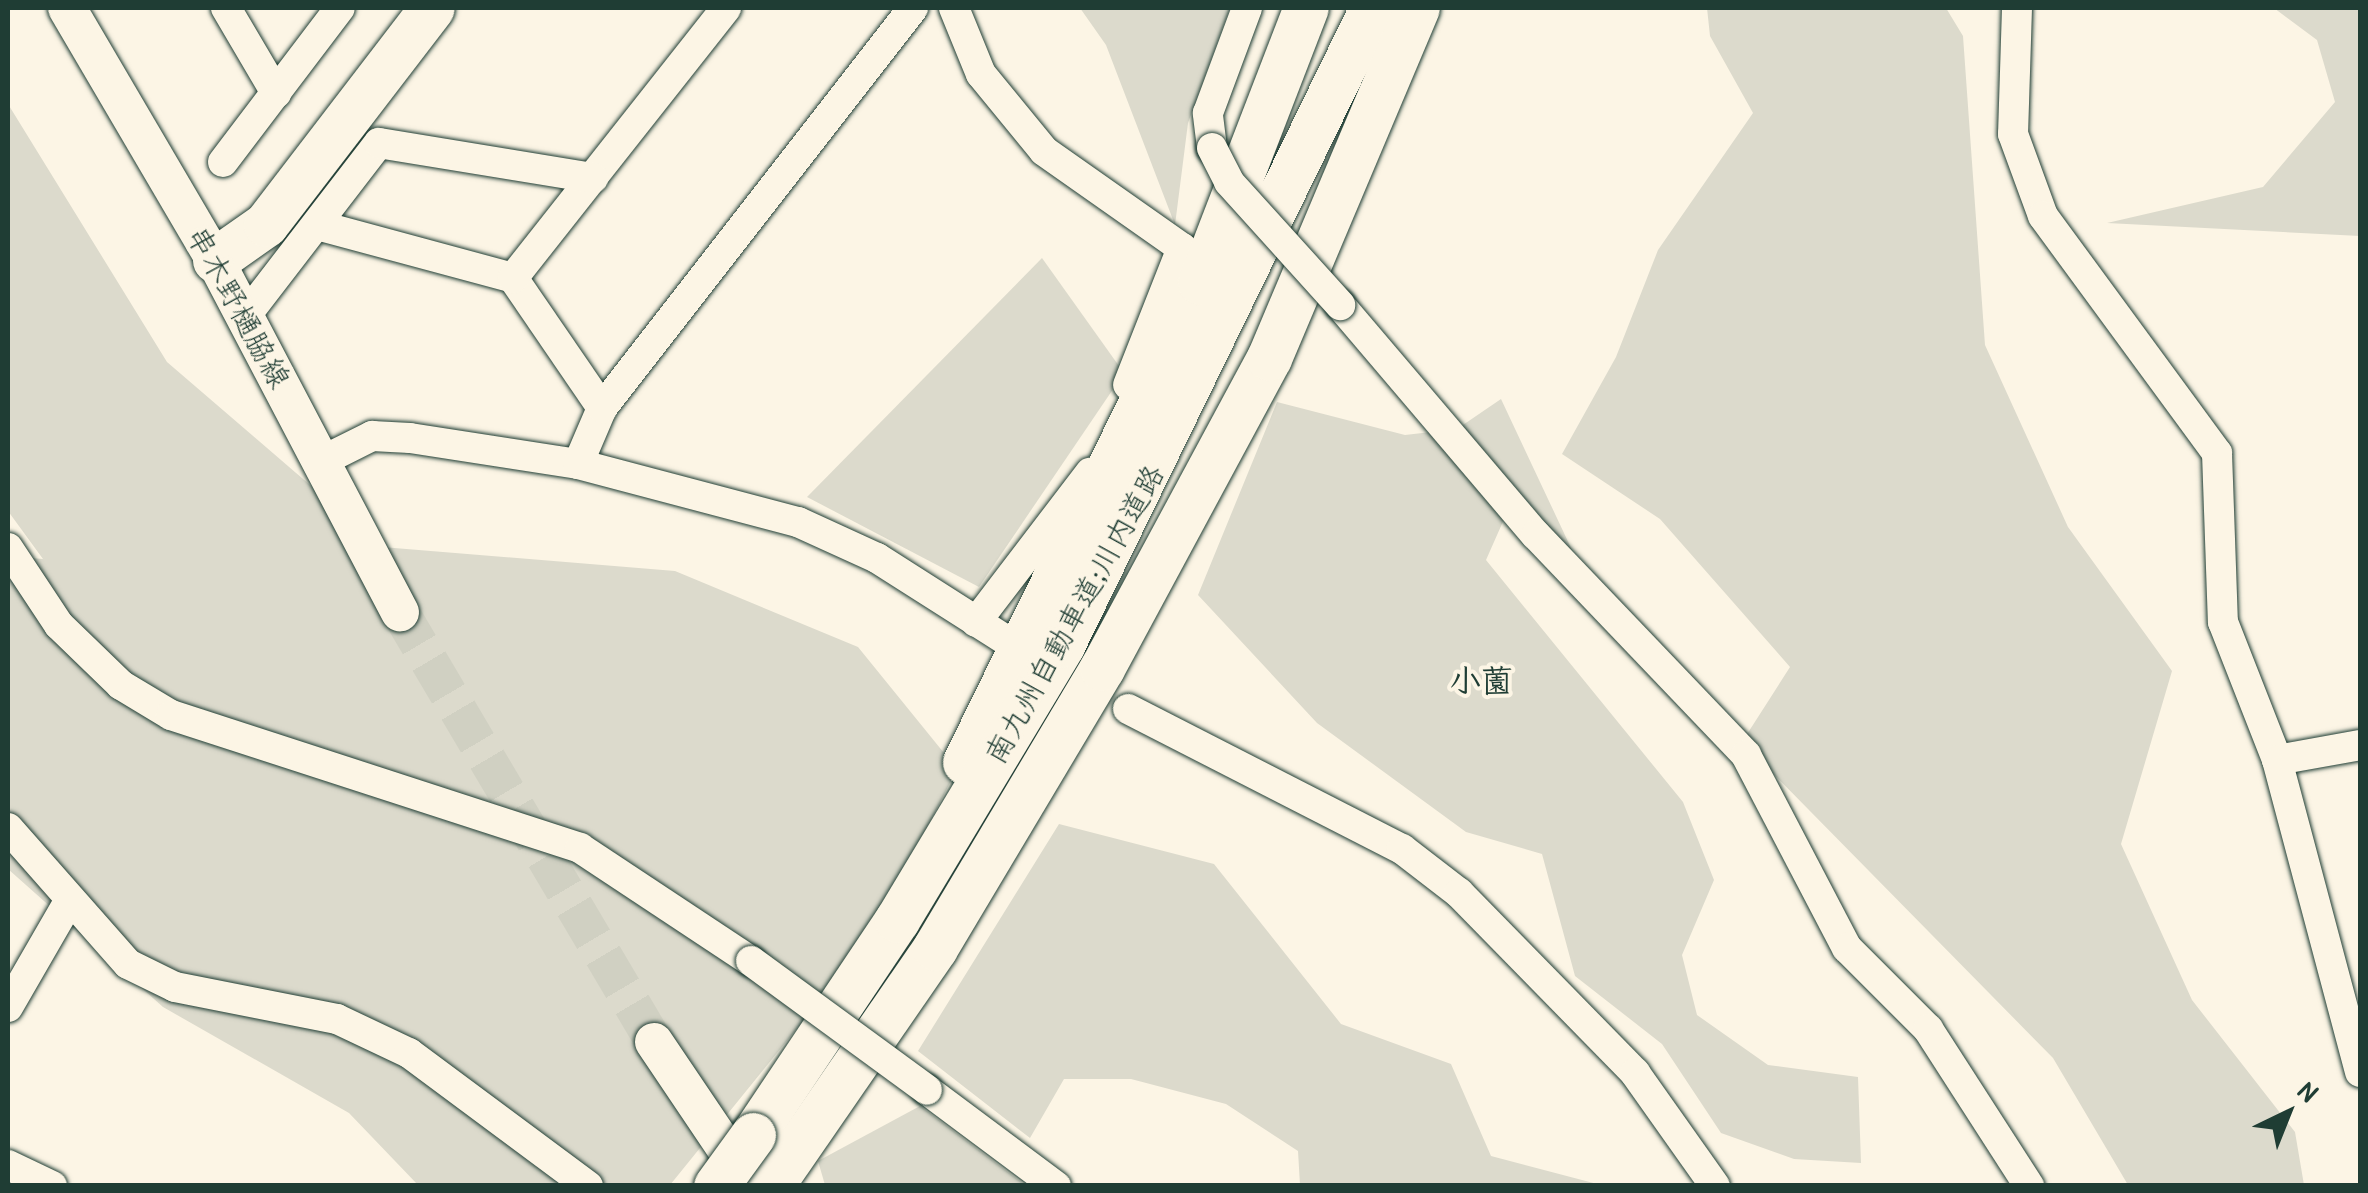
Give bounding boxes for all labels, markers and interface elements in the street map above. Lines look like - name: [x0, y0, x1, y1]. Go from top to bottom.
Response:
- street label: 串木野樋脇線: [180, 220, 298, 394]
- street label: 南九州自動車道;川内道路: [977, 458, 1171, 770]
- district label: 小薗: [1449, 662, 1513, 700]
- north arrow: [2238, 1063, 2338, 1163]
- text: N: [2290, 1072, 2327, 1110]

